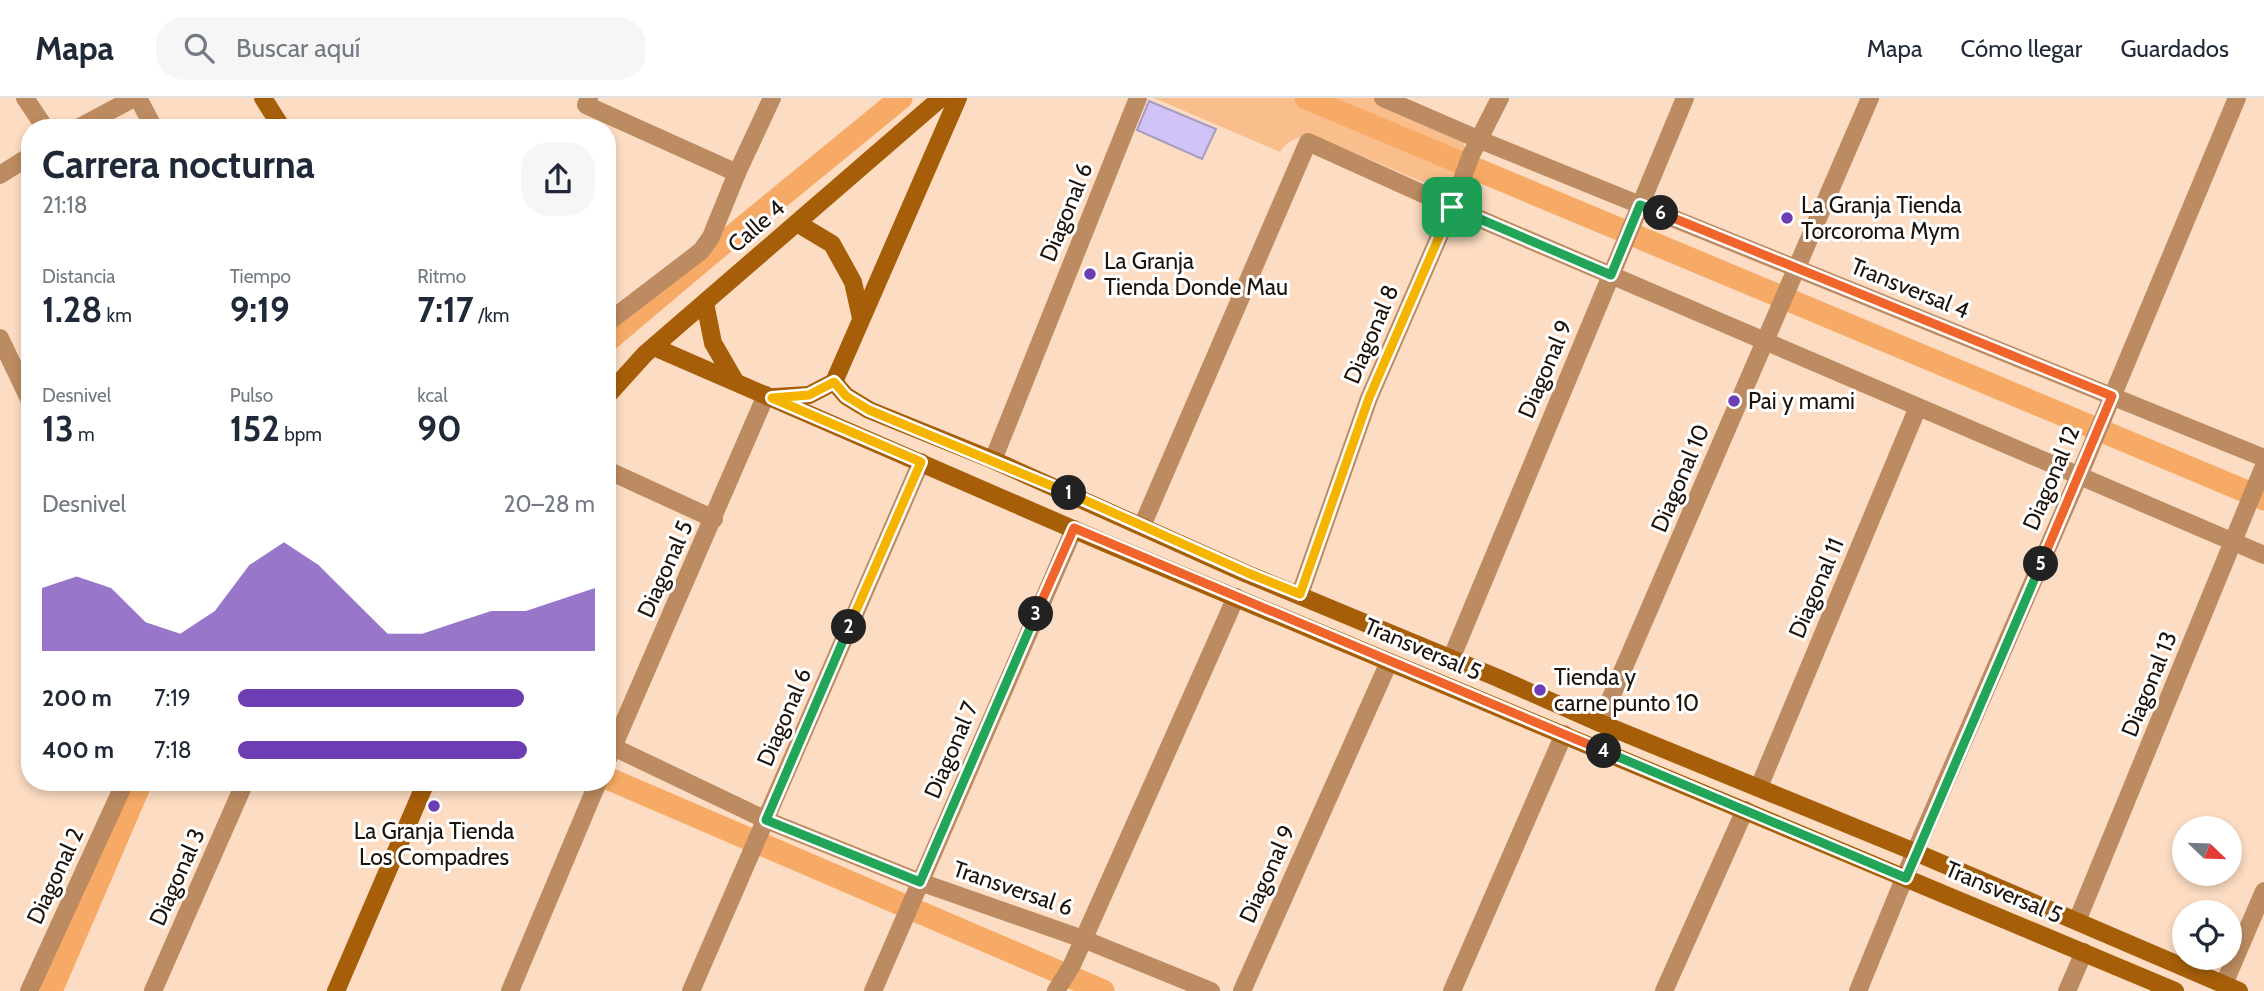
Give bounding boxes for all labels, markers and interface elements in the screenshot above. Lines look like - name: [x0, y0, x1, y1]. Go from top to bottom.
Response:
- search box: [156, 17, 646, 80]
- text: Mapa: [35, 28, 114, 68]
- icon: search: [180, 29, 218, 67]
- text: Buscar aquí: [236, 32, 360, 64]
- text: Mapa: [1867, 34, 1923, 63]
- text: Cómo llegar: [1961, 34, 2082, 63]
- text: Guardados: [2120, 34, 2229, 63]
- text: Carrera nocturna: [42, 141, 315, 188]
- button: share: [521, 142, 595, 216]
- street label: Diagonal 6: [1034, 158, 1098, 266]
- pin: [1422, 177, 1482, 237]
- icon: arrive: [1433, 188, 1471, 226]
- text: 21:18: [42, 191, 88, 219]
- place label: La Granja Tienda Torcoroma Mym: [1801, 191, 1962, 245]
- street label: Calle 4: [722, 194, 790, 258]
- pin: 6: [1644, 195, 1678, 230]
- text: 6: [1655, 201, 1666, 224]
- marker: La Granja Tienda Torcoroma Mym: [1779, 210, 1795, 226]
- place label: La Granja Tienda Donde Mau: [1104, 247, 1288, 301]
- street label: Transversal 4: [1847, 252, 1973, 324]
- text: Distancia: [42, 265, 116, 288]
- text: Tiempo: [230, 265, 291, 288]
- text: Ritmo: [417, 265, 466, 288]
- marker: La Granja Tienda Donde Mau: [1082, 266, 1098, 282]
- street label: Diagonal 8: [1338, 280, 1404, 388]
- text: 1.28: [42, 288, 102, 331]
- text: 9:19: [230, 288, 290, 331]
- text: 7:17: [417, 288, 474, 331]
- text: km: [102, 304, 132, 327]
- text: /km: [474, 304, 509, 327]
- street label: Diagonal 9: [1512, 316, 1578, 422]
- text: Desnivel: [42, 384, 111, 407]
- text: Pulso: [230, 384, 273, 407]
- text: kcal: [417, 384, 448, 407]
- place label: Pai y mami: [1748, 387, 1855, 415]
- marker: Pai y mami: [1726, 393, 1742, 409]
- text: 13: [42, 407, 74, 450]
- text: 152: [230, 407, 280, 450]
- text: 90: [417, 407, 462, 450]
- street label: Diagonal 10: [1645, 420, 1715, 536]
- street label: Diagonal 12: [2016, 422, 2086, 534]
- text: m: [74, 423, 95, 446]
- text: bpm: [280, 423, 322, 446]
- pin: 1: [1052, 476, 1086, 510]
- text: 1: [1065, 481, 1072, 504]
- text: Desnivel: [42, 490, 126, 518]
- text: 20–28 m: [503, 490, 595, 518]
- street label: Diagonal 5: [631, 516, 699, 622]
- street label: Diagonal 11: [1782, 534, 1850, 642]
- pin: 5: [2024, 546, 2058, 582]
- text: 5: [2035, 552, 2046, 575]
- pin: 3: [1018, 596, 1054, 632]
- text: 3: [1030, 602, 1041, 625]
- pin: 2: [832, 610, 866, 644]
- street label: Transversal 5: [1360, 612, 1486, 686]
- text: 2: [843, 615, 854, 638]
- street label: Diagonal 13: [2115, 627, 2183, 741]
- place label: Tienda y carne punto 10: [1554, 663, 1699, 717]
- street label: Diagonal 6: [751, 664, 817, 770]
- marker: Tienda y carne punto 10: [1532, 682, 1548, 698]
- text: 200 m: [42, 684, 112, 712]
- text: 7:19: [154, 684, 191, 712]
- street label: Diagonal 7: [918, 697, 984, 803]
- pin: 4: [1586, 734, 1622, 768]
- text: 400 m: [42, 736, 114, 764]
- text: 7:18: [154, 736, 192, 764]
- text: 4: [1598, 739, 1609, 762]
- marker: La Granja Tienda Los Compadres: [426, 798, 442, 814]
- north arrow: [2172, 816, 2242, 886]
- map controls: [2172, 816, 2242, 970]
- place label: La Granja Tienda Los Compadres: [354, 817, 514, 871]
- street label: Diagonal 9: [1233, 821, 1301, 927]
- street label: Diagonal 2: [21, 823, 89, 929]
- street label: Diagonal 3: [143, 824, 211, 930]
- street label: Transversal 6: [949, 854, 1077, 922]
- street label: Transversal 5: [1941, 855, 2067, 929]
- button: locate: [2172, 900, 2242, 970]

